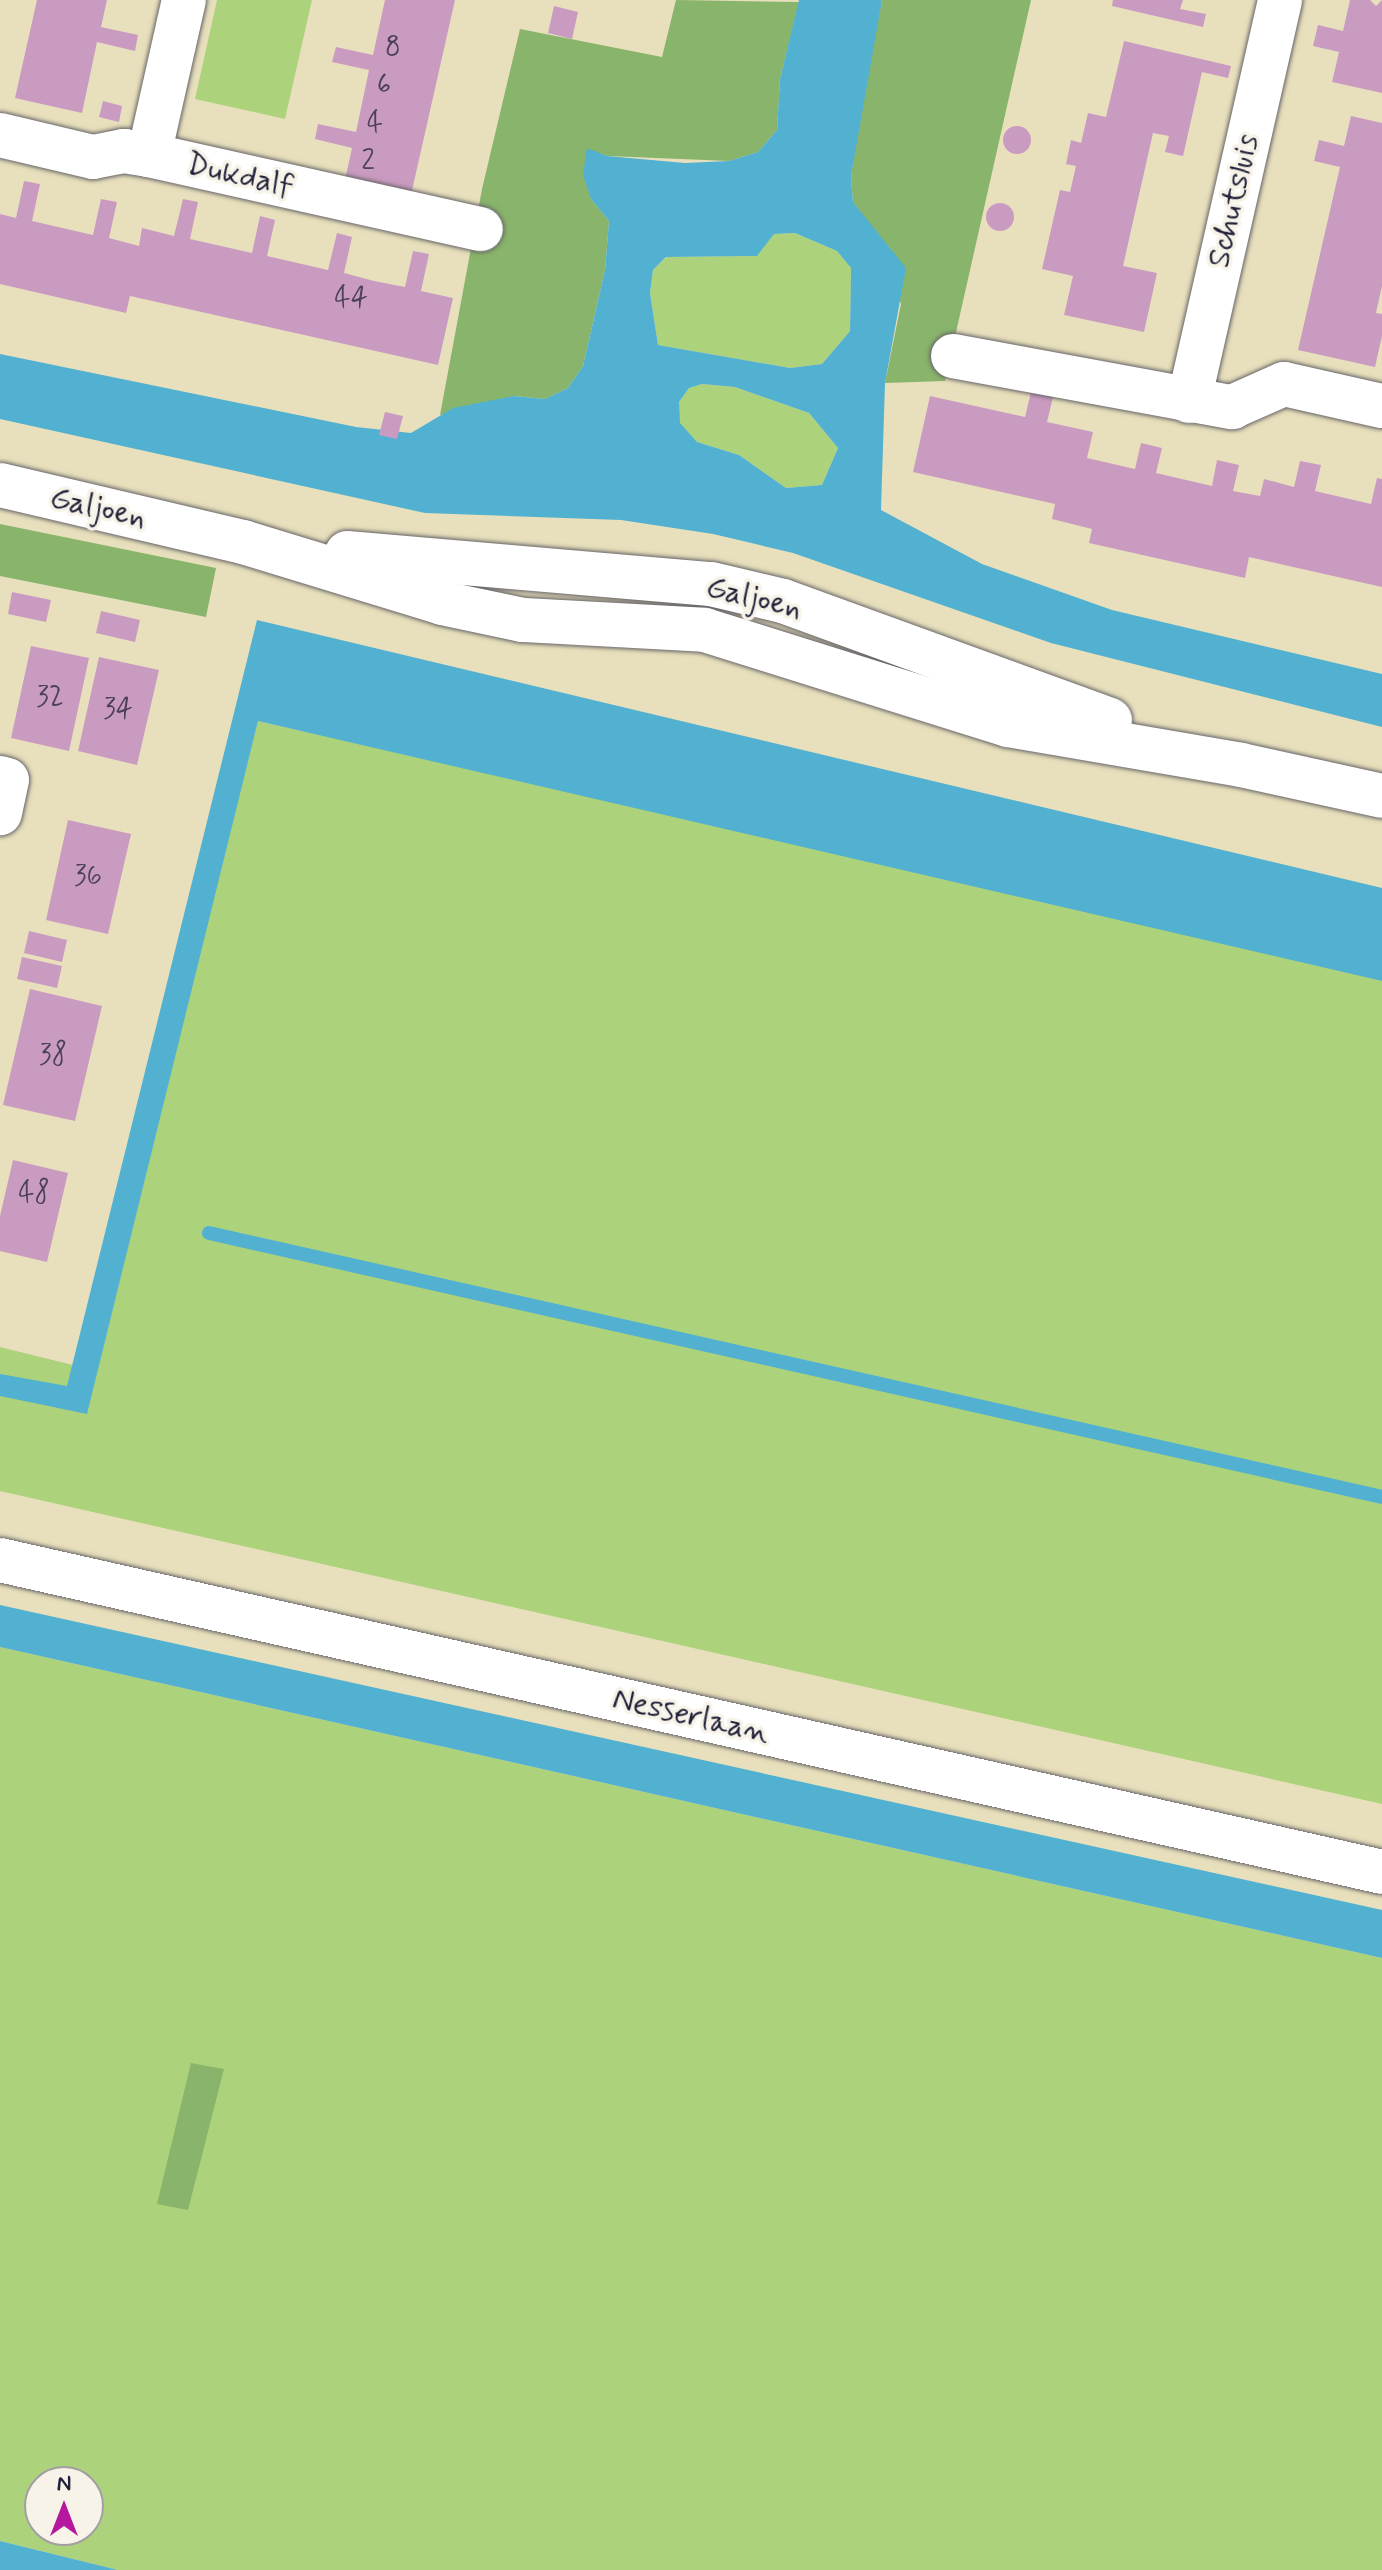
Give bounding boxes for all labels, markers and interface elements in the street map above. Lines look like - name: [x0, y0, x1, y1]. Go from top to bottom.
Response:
- house number: 8: [385, 31, 401, 65]
- house number: 6: [377, 69, 391, 103]
- house number: 4: [367, 107, 383, 141]
- street label: Schutsluis: [1200, 131, 1268, 271]
- street label: Dukdalf: [183, 145, 297, 207]
- house number: 2: [361, 145, 375, 179]
- house number: 44: [334, 282, 368, 316]
- street label: Galjoen: [46, 478, 150, 538]
- street label: Galjoen: [702, 568, 806, 628]
- house number: 32: [36, 681, 64, 715]
- house number: 34: [103, 693, 133, 727]
- house number: 36: [74, 860, 102, 894]
- house number: 38: [39, 1039, 67, 1073]
- house number: 48: [18, 1177, 50, 1211]
- street label: Nesserlaan: [609, 1679, 773, 1753]
- north arrow: [24, 2466, 104, 2546]
- text: N: [57, 2470, 71, 2498]

